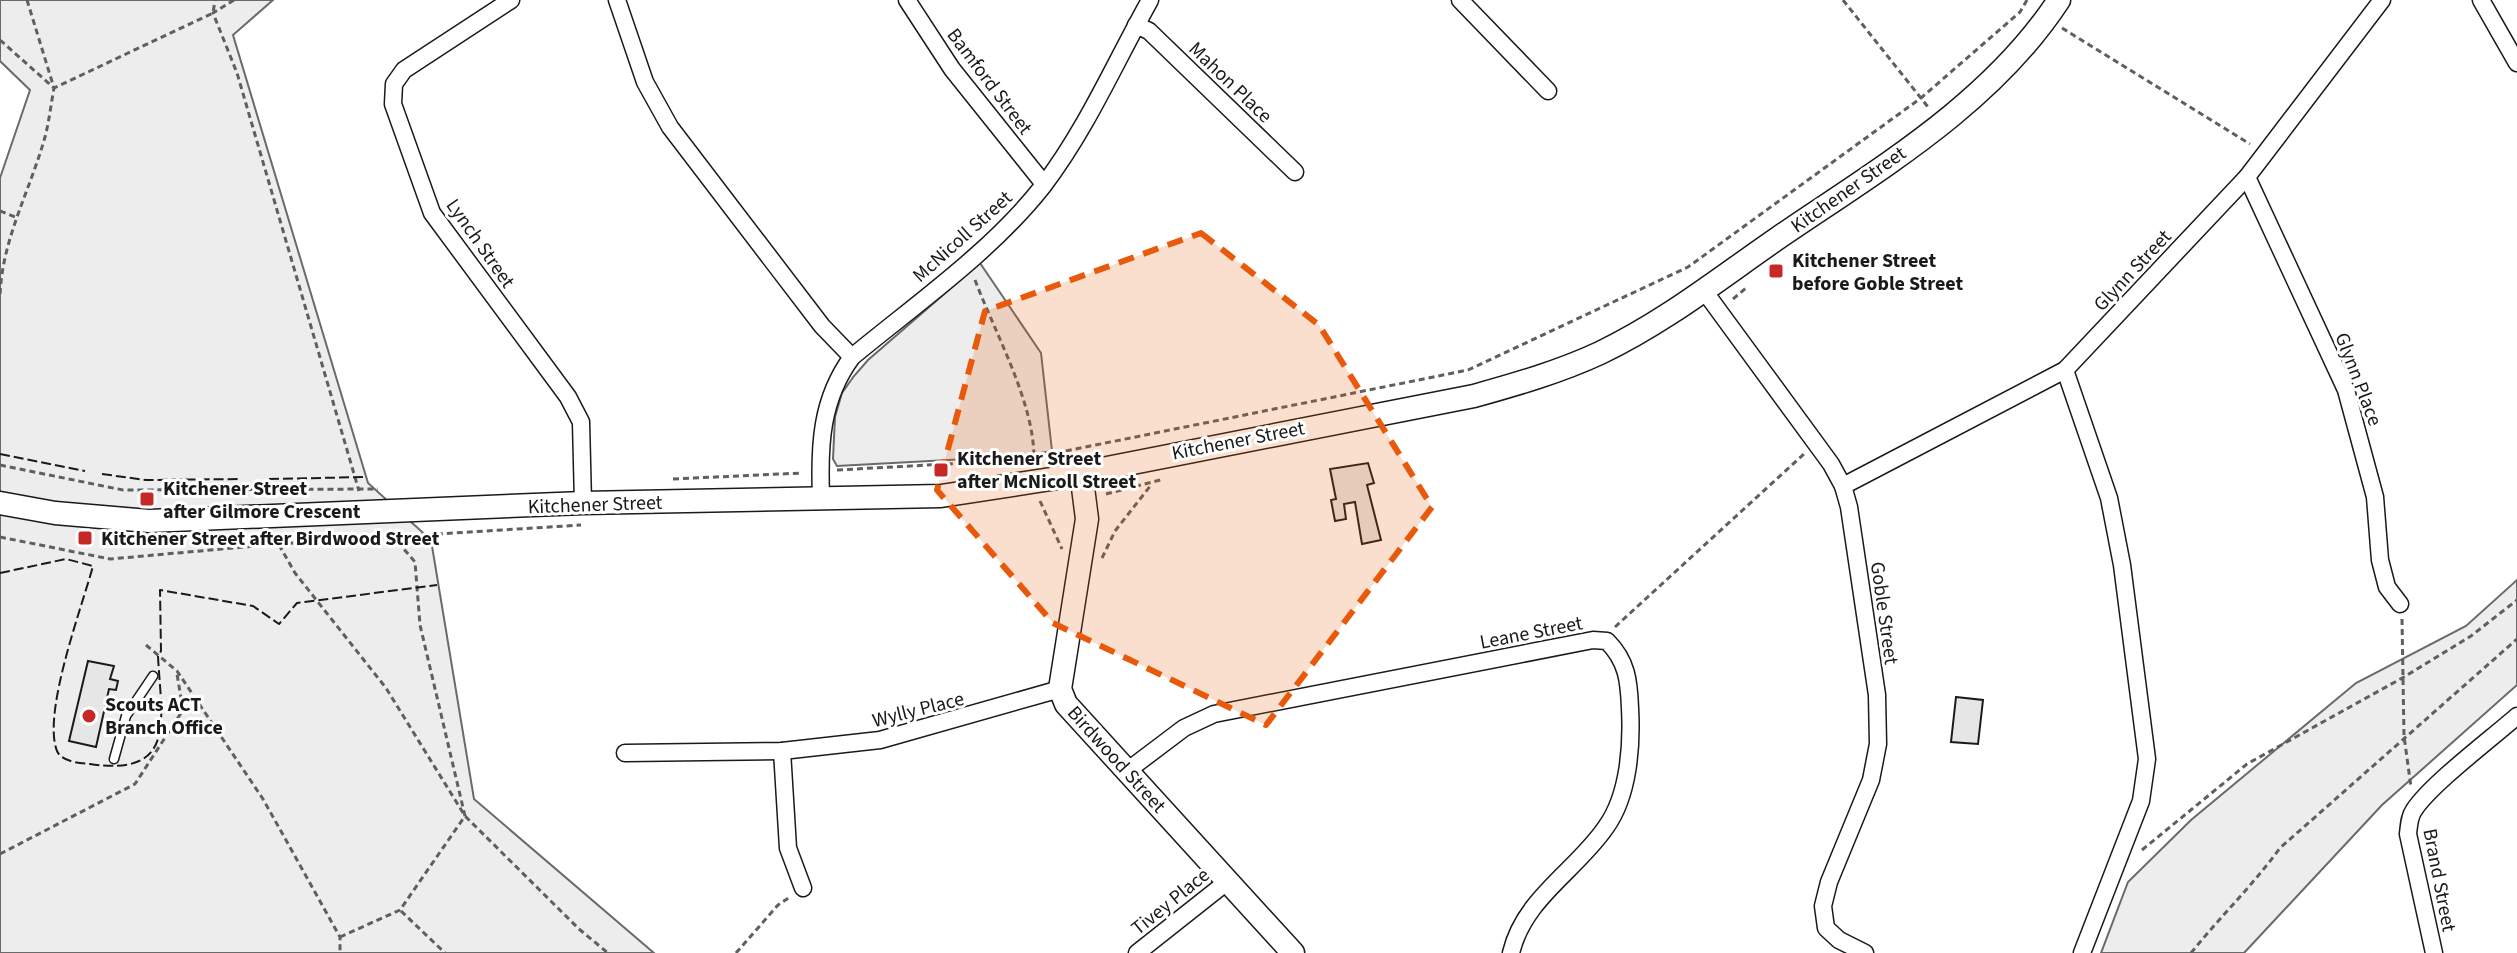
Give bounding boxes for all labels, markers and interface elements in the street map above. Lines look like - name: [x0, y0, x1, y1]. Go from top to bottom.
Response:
- street label: Bamford Street: [940, 23, 1039, 141]
- street label: Mahon Place: [1182, 36, 1278, 130]
- street label: Kitchener Street: [1785, 140, 1912, 240]
- street label: McNicoll Street: [907, 184, 1019, 289]
- street label: Lynch Street: [439, 193, 521, 294]
- street label: Glynn Street: [2087, 223, 2178, 318]
- place label: Kitchener Street before Goble Street: [1792, 247, 1963, 298]
- marker: Kitchener Street before Goble Street: [1767, 262, 1785, 280]
- street label: Glynn Place: [2327, 329, 2389, 430]
- street label: Kitchener Street: [1169, 414, 1307, 468]
- place label: Kitchener Street after McNicoll Street: [957, 445, 1137, 496]
- marker: Kitchener Street after McNicoll Street: [932, 461, 950, 479]
- place label: Kitchener Street after Gilmore Crescent: [163, 475, 361, 526]
- street label: Kitchener Street: [527, 489, 663, 521]
- marker: Kitchener Street after Gilmore Crescent: [138, 490, 156, 508]
- place label: Kitchener Street after Birdwood Street: [101, 525, 440, 553]
- marker: Kitchener Street after Birdwood Street: [76, 529, 94, 547]
- street label: Goble Street: [1863, 560, 1905, 667]
- street label: Leane Street: [1477, 609, 1585, 657]
- street label: Wylly Place: [869, 685, 967, 735]
- place label: Scouts ACT Branch Office: [105, 691, 223, 742]
- street label: Birdwood Street: [1060, 700, 1172, 820]
- marker: Scouts ACT Branch Office: [80, 707, 98, 725]
- street label: Brand Street: [2415, 826, 2463, 934]
- street label: Tivey Place: [1126, 861, 1216, 942]

